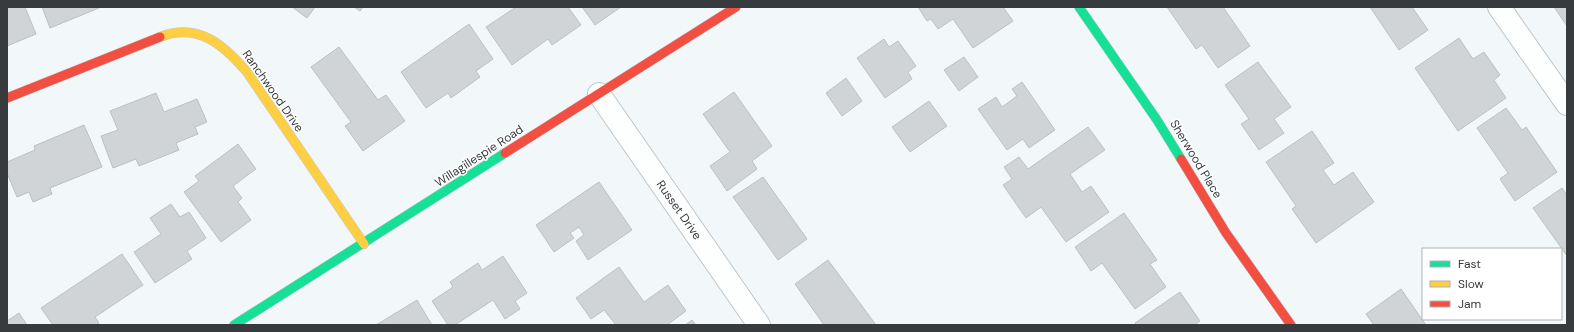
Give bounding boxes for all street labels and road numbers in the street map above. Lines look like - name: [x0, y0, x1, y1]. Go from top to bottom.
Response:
- street label: Ranchwood Drive: [239, 47, 307, 135]
- street label: Sherwood Place: [1166, 117, 1226, 201]
- street label: Willagillespie Road: [432, 121, 526, 191]
- street label: Russet Drive: [653, 177, 705, 243]

